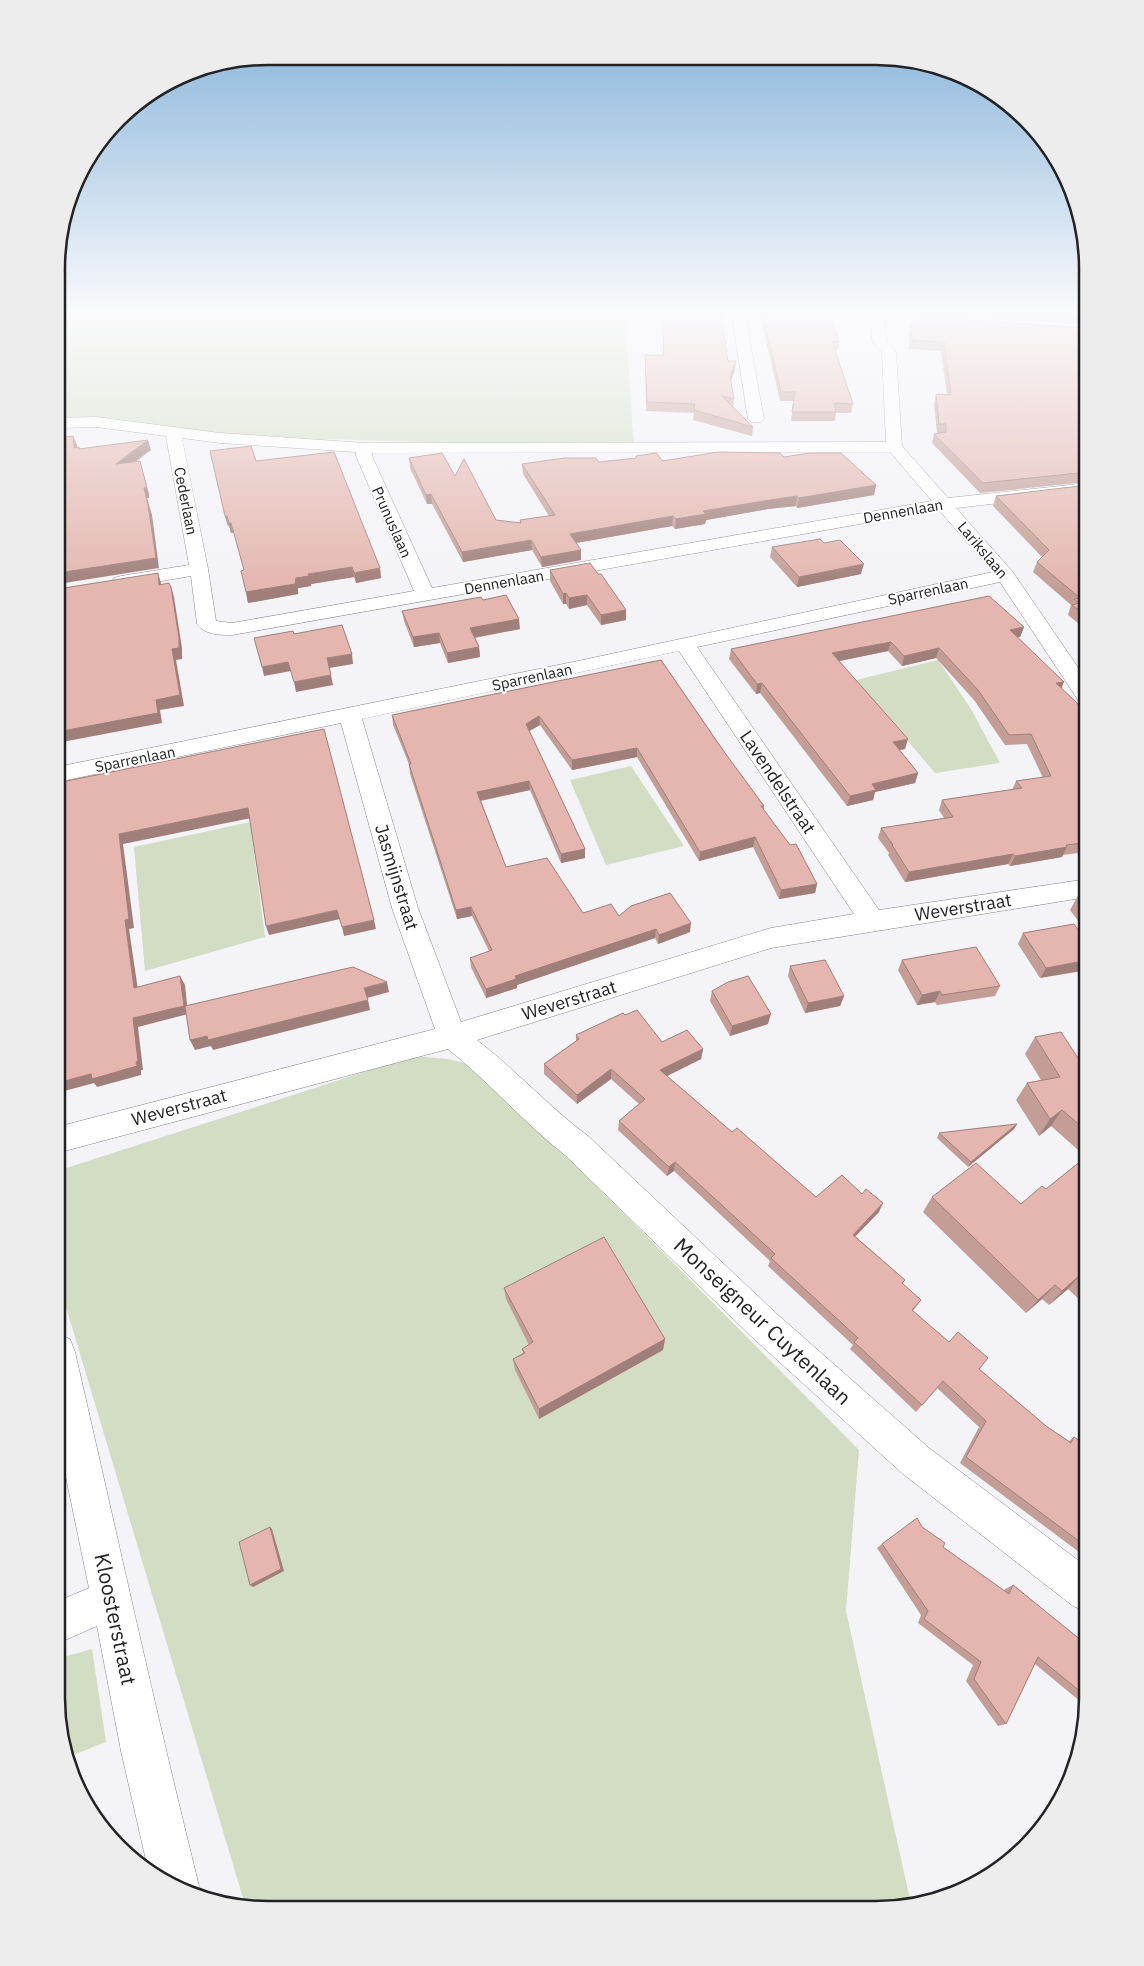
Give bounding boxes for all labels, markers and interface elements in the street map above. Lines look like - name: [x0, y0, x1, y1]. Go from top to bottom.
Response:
- street label: Cederlaan: [170, 466, 202, 536]
- street label: Prunuslaan: [368, 483, 416, 561]
- street label: Dennenlaan: [862, 495, 944, 527]
- street label: Larikslaan: [954, 518, 1012, 582]
- street label: Dennenlaan: [463, 566, 545, 598]
- street label: Sparrenlaan: [886, 573, 970, 609]
- street label: Sparrenlaan: [490, 659, 574, 695]
- street label: Lavendelstraat: [735, 726, 821, 838]
- street label: Sparrenlaan: [93, 742, 177, 776]
- street label: Jasmijnstraat: [370, 821, 424, 933]
- street label: Weverstraat: [913, 888, 1013, 926]
- street label: Weverstraat: [519, 975, 619, 1025]
- street label: Weverstraat: [129, 1083, 229, 1131]
- street label: Monseigneur Cuytenlaan: [668, 1231, 858, 1411]
- street label: Kloosterstraat: [88, 1551, 144, 1687]

